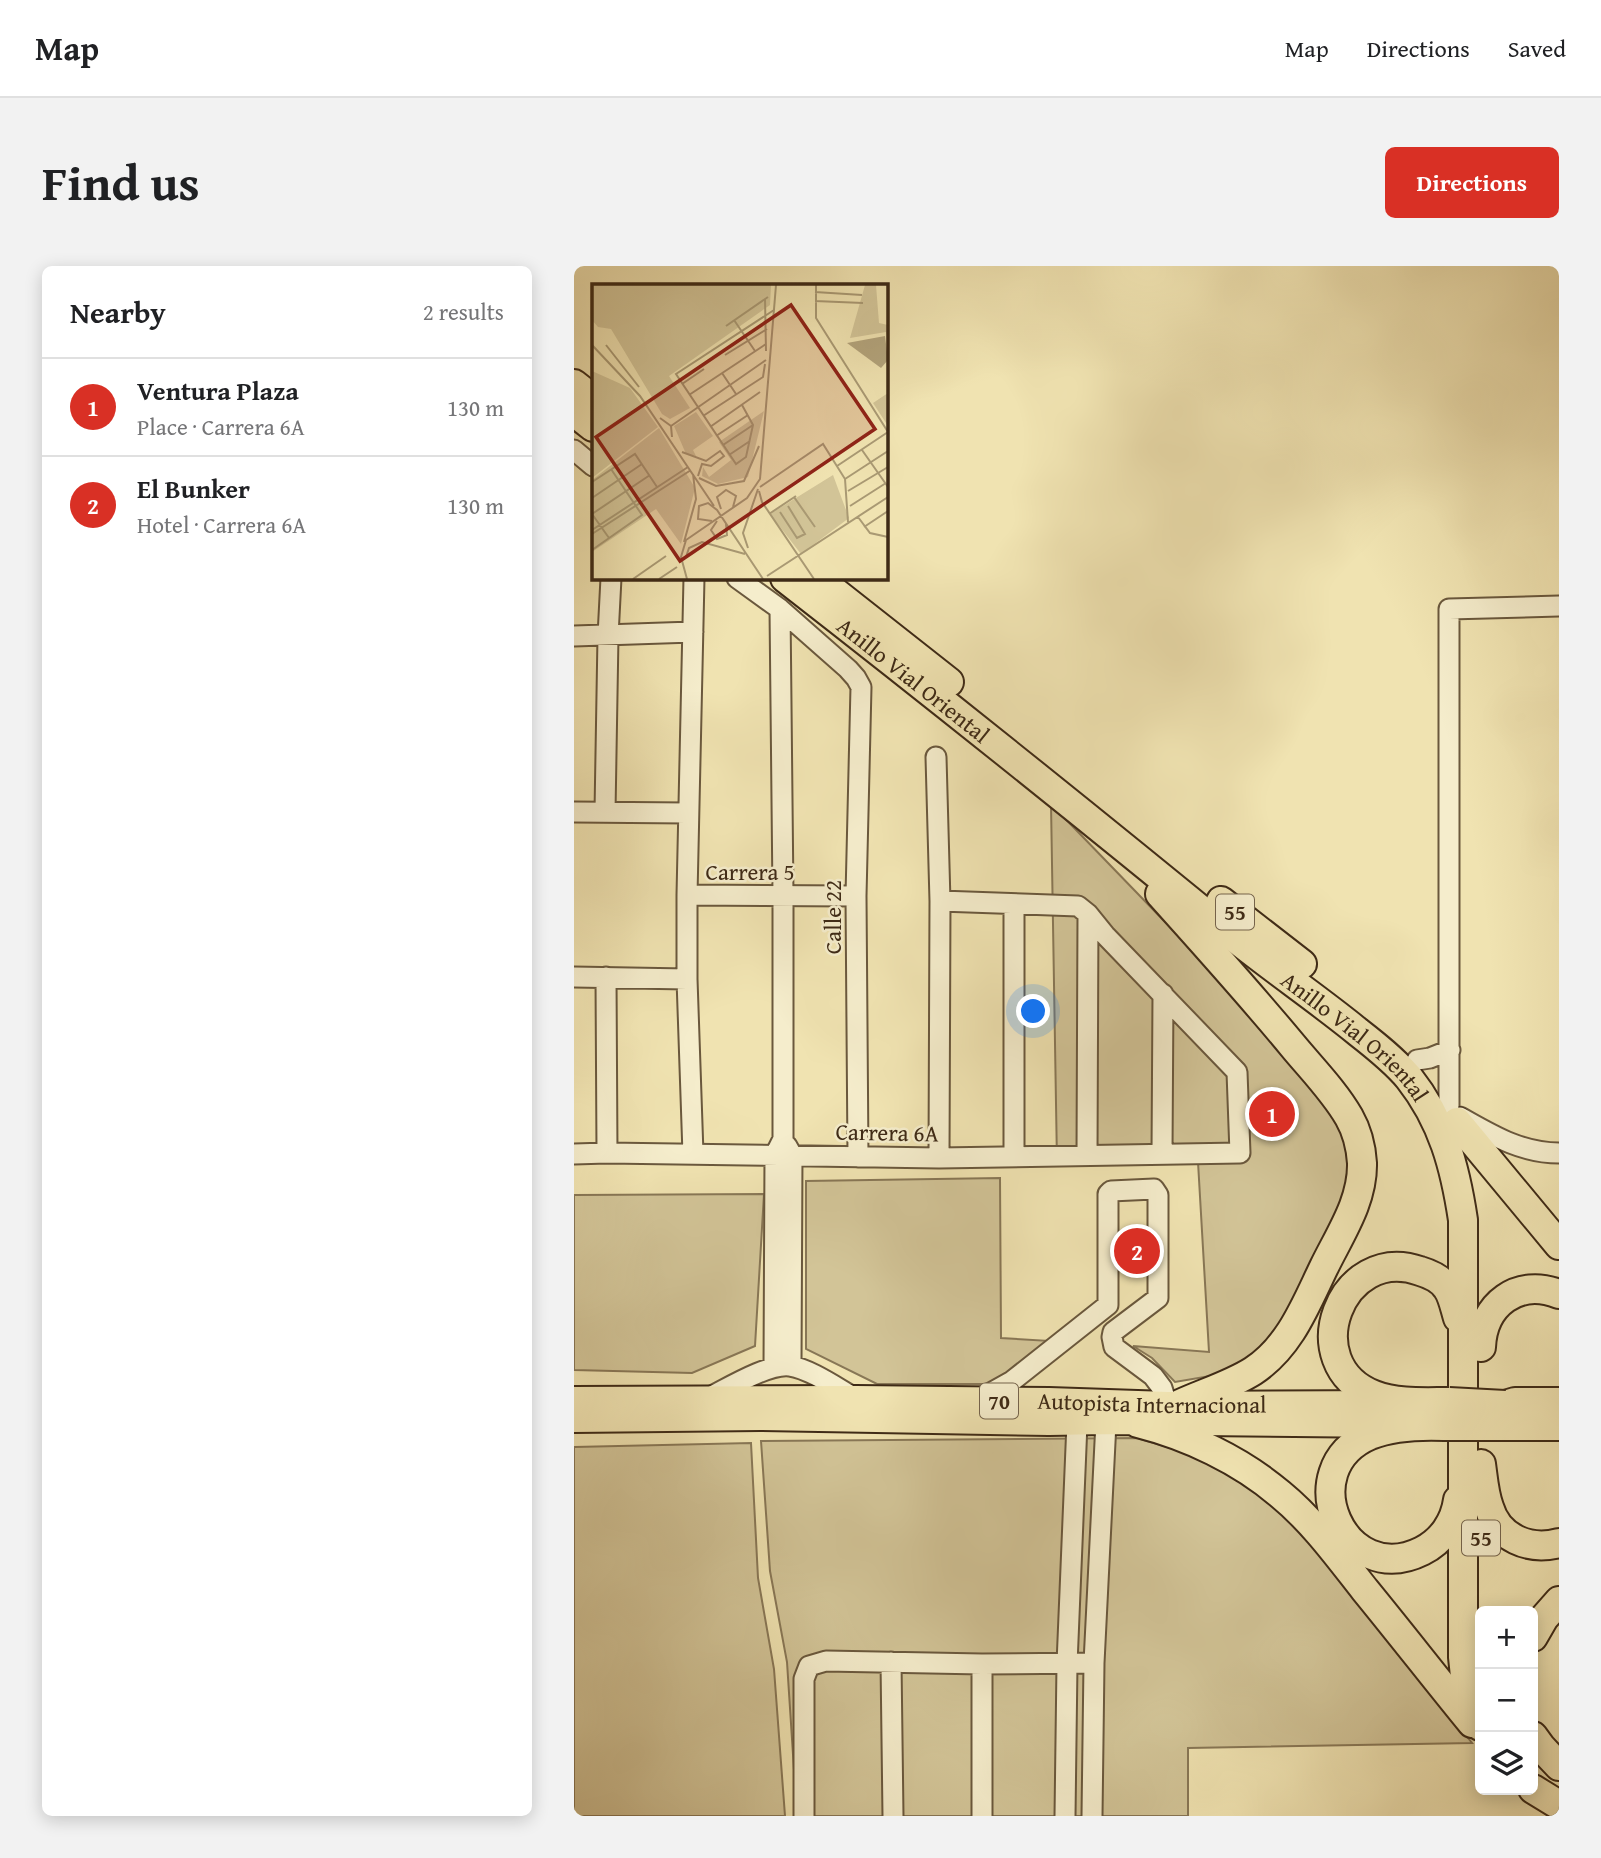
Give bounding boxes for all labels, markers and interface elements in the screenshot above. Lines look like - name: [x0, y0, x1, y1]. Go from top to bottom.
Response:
- text: Map: [35, 24, 99, 72]
- text: Map: [1285, 31, 1329, 66]
- text: Directions: [1367, 31, 1470, 66]
- text: Saved: [1508, 31, 1566, 66]
- text: Find us: [42, 146, 200, 218]
- button: Directions: [1385, 147, 1559, 218]
- inset map: [592, 284, 887, 579]
- text: Nearby: [70, 290, 166, 334]
- text: 2 results: [423, 295, 504, 328]
- text: Ventura Plaza: [137, 371, 299, 410]
- text: 1: [87, 391, 99, 424]
- text: 130 m: [447, 391, 504, 424]
- text: Place · Carrera 6A: [137, 410, 305, 443]
- text: El Bunker: [137, 469, 250, 508]
- text: 2: [87, 489, 99, 522]
- text: 130 m: [447, 489, 504, 522]
- text: Hotel · Carrera 6A: [137, 508, 306, 541]
- street label: Anillo Vial Oriental: [831, 609, 997, 750]
- street label: Carrera 5: [705, 855, 795, 888]
- street label: Calle 22: [816, 880, 849, 954]
- road number: 55: [1216, 894, 1254, 930]
- street label: Anillo Vial Oriental: [1275, 963, 1437, 1108]
- your location: [1016, 994, 1050, 1028]
- pin: 1: [1249, 1088, 1295, 1140]
- street label: Carrera 6A: [835, 1115, 939, 1149]
- pin: 2: [1114, 1225, 1160, 1277]
- street label: Autopista Internacional: [1037, 1383, 1267, 1421]
- road number: 70: [980, 1384, 1018, 1418]
- road number: 55: [1462, 1520, 1500, 1556]
- map controls: [1475, 1606, 1538, 1795]
- button: +: [1475, 1606, 1538, 1669]
- button: −: [1475, 1669, 1538, 1732]
- button: layers: [1475, 1732, 1538, 1795]

